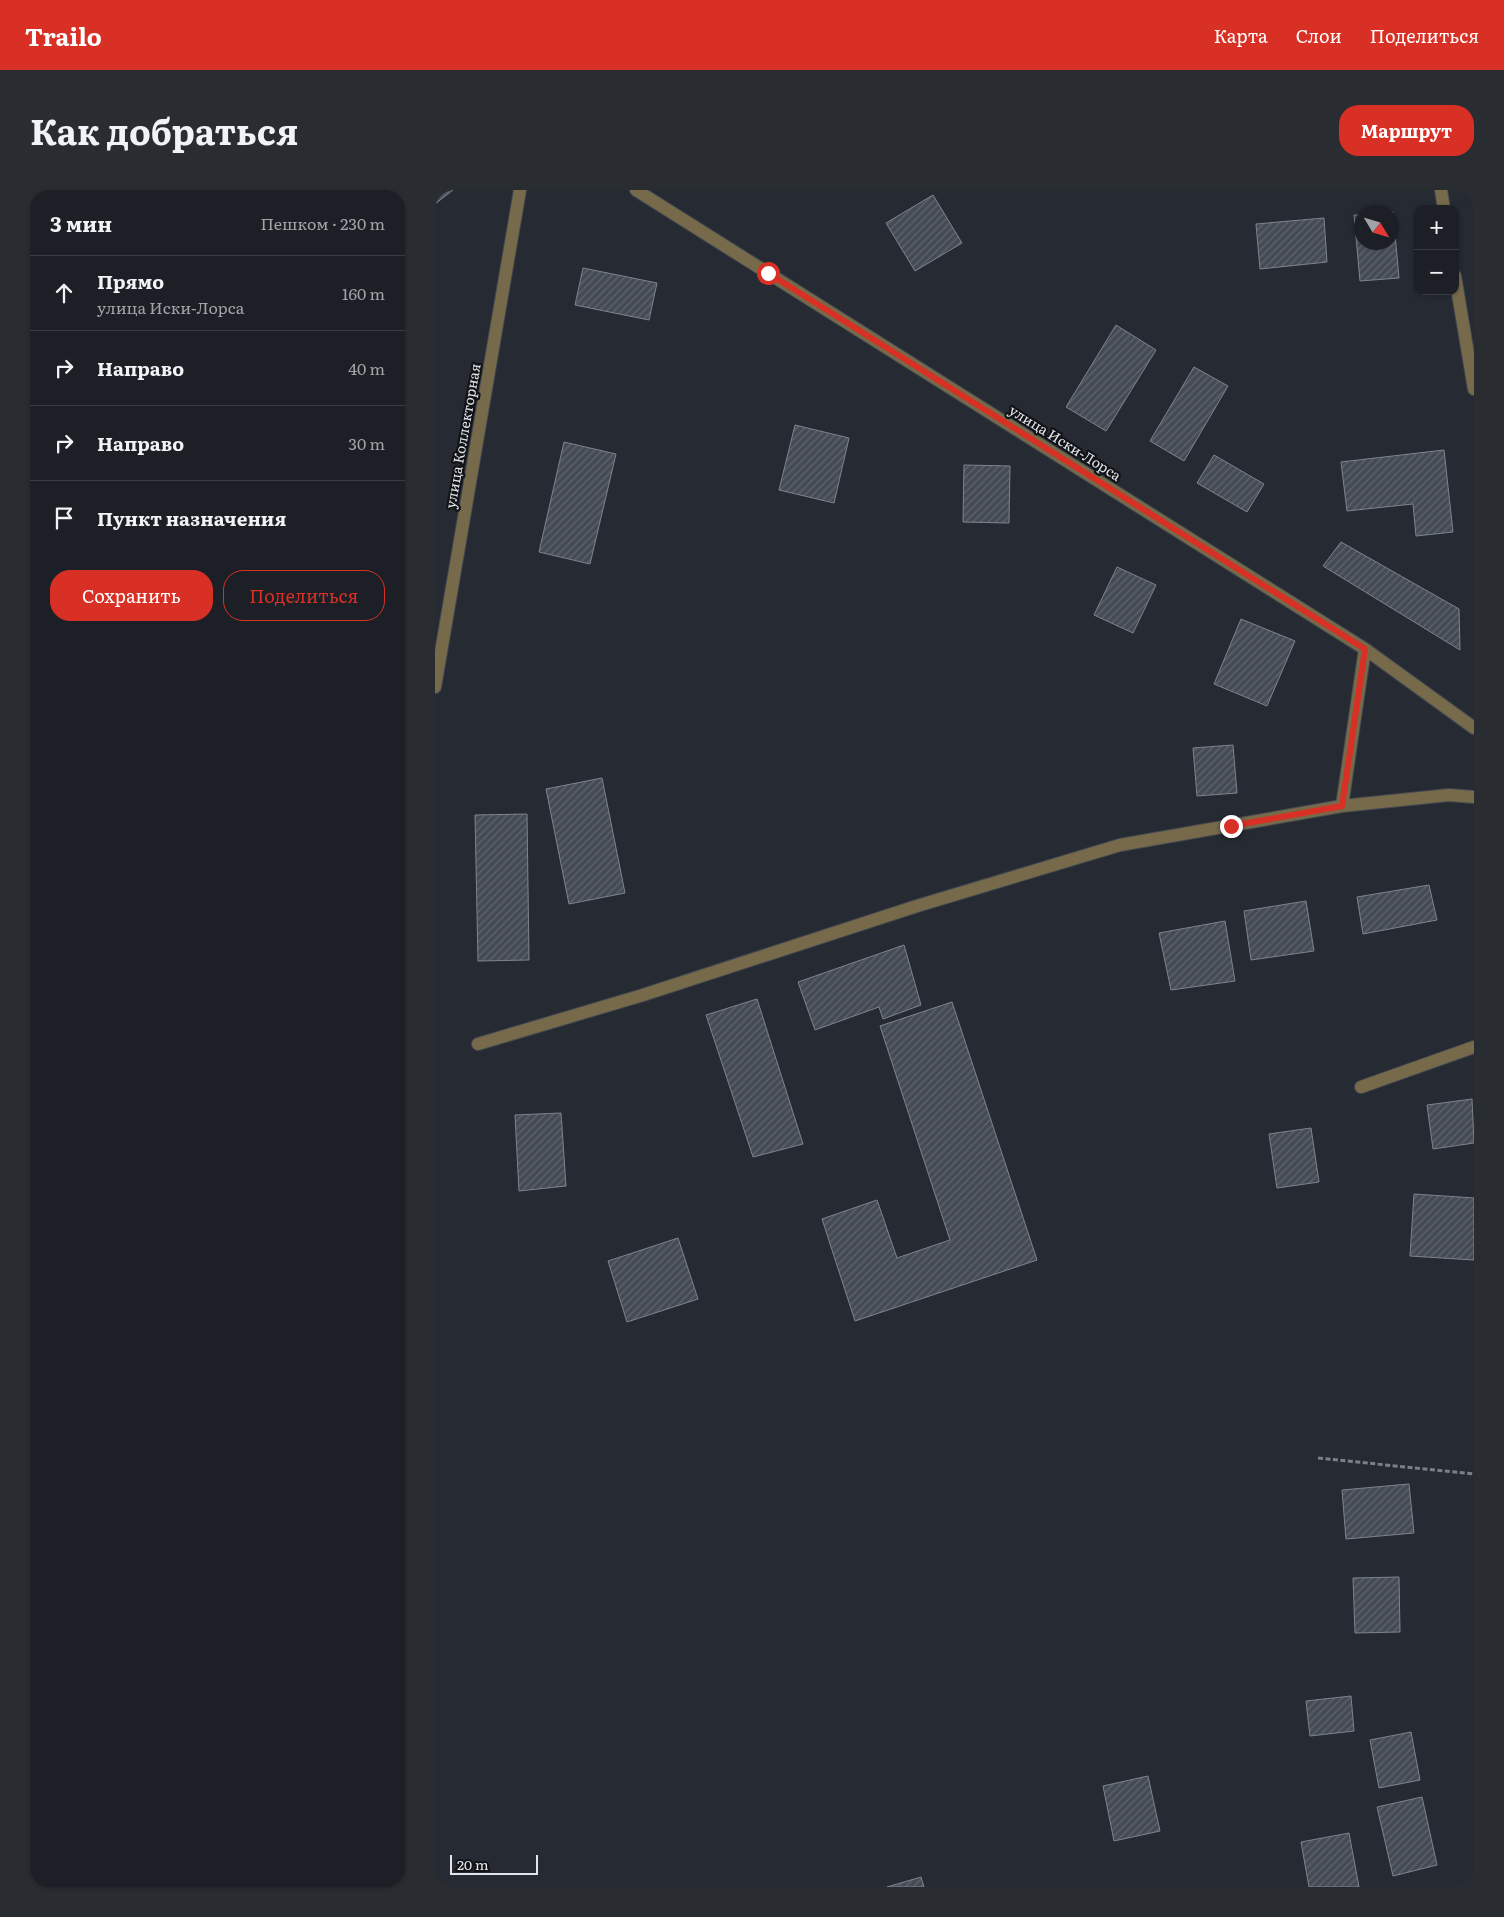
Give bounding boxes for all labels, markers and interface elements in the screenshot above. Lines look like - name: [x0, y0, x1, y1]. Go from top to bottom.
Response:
- text: Trailo: [25, 18, 102, 53]
- text: Карта: [1214, 22, 1268, 49]
- text: Слои: [1296, 22, 1342, 49]
- text: Поделиться: [1370, 22, 1479, 49]
- text: Как добраться: [30, 104, 298, 156]
- button: Маршрут: [1339, 105, 1474, 156]
- north arrow: [1354, 205, 1399, 250]
- map controls: [1414, 205, 1459, 295]
- button: +: [1414, 205, 1459, 250]
- text: 3 мин: [50, 207, 112, 238]
- text: Пешком · 230 m: [260, 211, 385, 235]
- button: −: [1414, 250, 1459, 295]
- route start: [757, 262, 780, 285]
- text: Прямо: [97, 267, 164, 295]
- icon: ahead: [50, 279, 78, 307]
- text: 160 m: [342, 281, 385, 305]
- text: улица Иски-Лорса: [97, 295, 244, 319]
- icon: right: [50, 354, 78, 382]
- text: Направо: [97, 354, 184, 382]
- text: 40 m: [348, 356, 385, 380]
- street label: улица Коллекторная: [439, 362, 485, 510]
- street label: улица Иски-Лорса: [1006, 400, 1126, 485]
- icon: right: [50, 429, 78, 457]
- text: Направо: [97, 429, 184, 457]
- text: 30 m: [348, 431, 385, 455]
- icon: arrive: [50, 504, 78, 532]
- text: Пункт назначения: [97, 504, 286, 532]
- button: Сохранить: [50, 570, 213, 621]
- button: Поделиться: [223, 570, 385, 621]
- route end: [1220, 815, 1243, 838]
- scale bar: [450, 1852, 537, 1875]
- text: 20 m: [457, 1854, 489, 1874]

